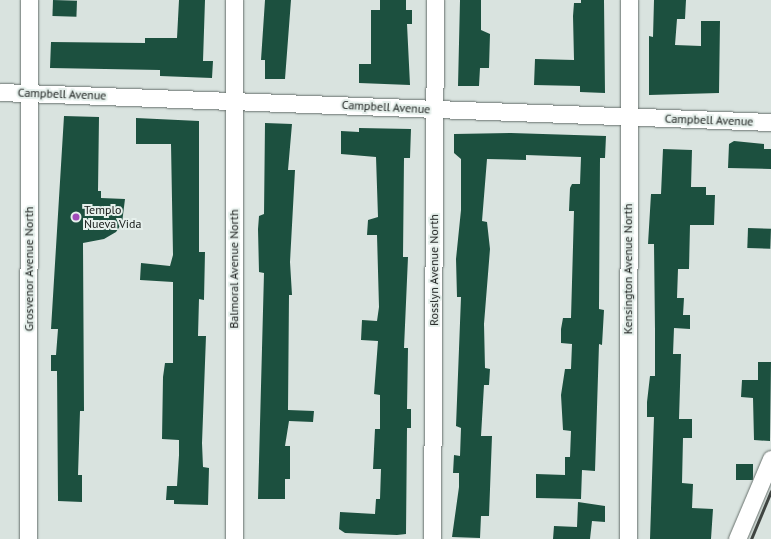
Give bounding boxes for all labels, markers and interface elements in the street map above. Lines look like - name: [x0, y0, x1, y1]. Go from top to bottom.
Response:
- street label: Campbell Avenue: [17, 85, 107, 103]
- street label: Campbell Avenue: [341, 97, 431, 117]
- street label: Campbell Avenue: [664, 111, 754, 129]
- place label: Templo Nueva Vida: [84, 203, 142, 231]
- street label: Kensington Avenue North: [621, 203, 635, 335]
- street label: Grosvenor Avenue North: [22, 206, 36, 332]
- street label: Balmoral Avenue North: [227, 209, 241, 329]
- marker: Templo Nueva Vida: [71, 212, 81, 222]
- street label: Rosslyn Avenue North: [427, 214, 441, 326]

